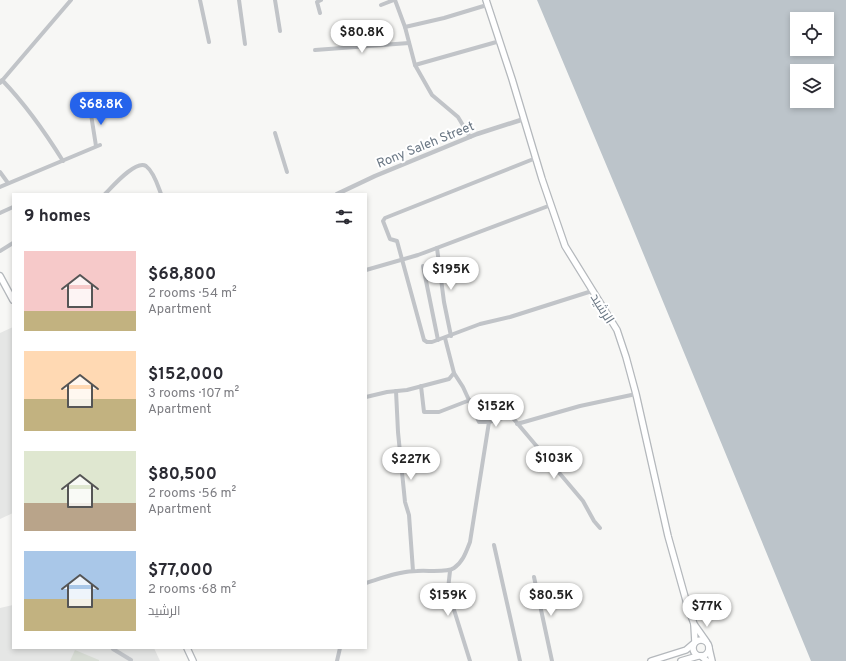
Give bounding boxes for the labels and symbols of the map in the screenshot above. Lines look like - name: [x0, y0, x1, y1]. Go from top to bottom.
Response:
- pin: $80.8K: [329, 20, 395, 54]
- pin: $68.8K: [68, 92, 134, 126]
- street label: Rony Saleh Street: [375, 119, 477, 173]
- pin: $195K: [423, 257, 479, 291]
- street label: الرشيد: [586, 291, 617, 327]
- pin: $152K: [468, 394, 524, 428]
- pin: $103K: [526, 446, 582, 480]
- pin: $227K: [383, 447, 439, 481]
- pin: $159K: [420, 583, 476, 617]
- pin: $80.5K: [518, 583, 584, 617]
- pin: $77K: [683, 594, 731, 628]

